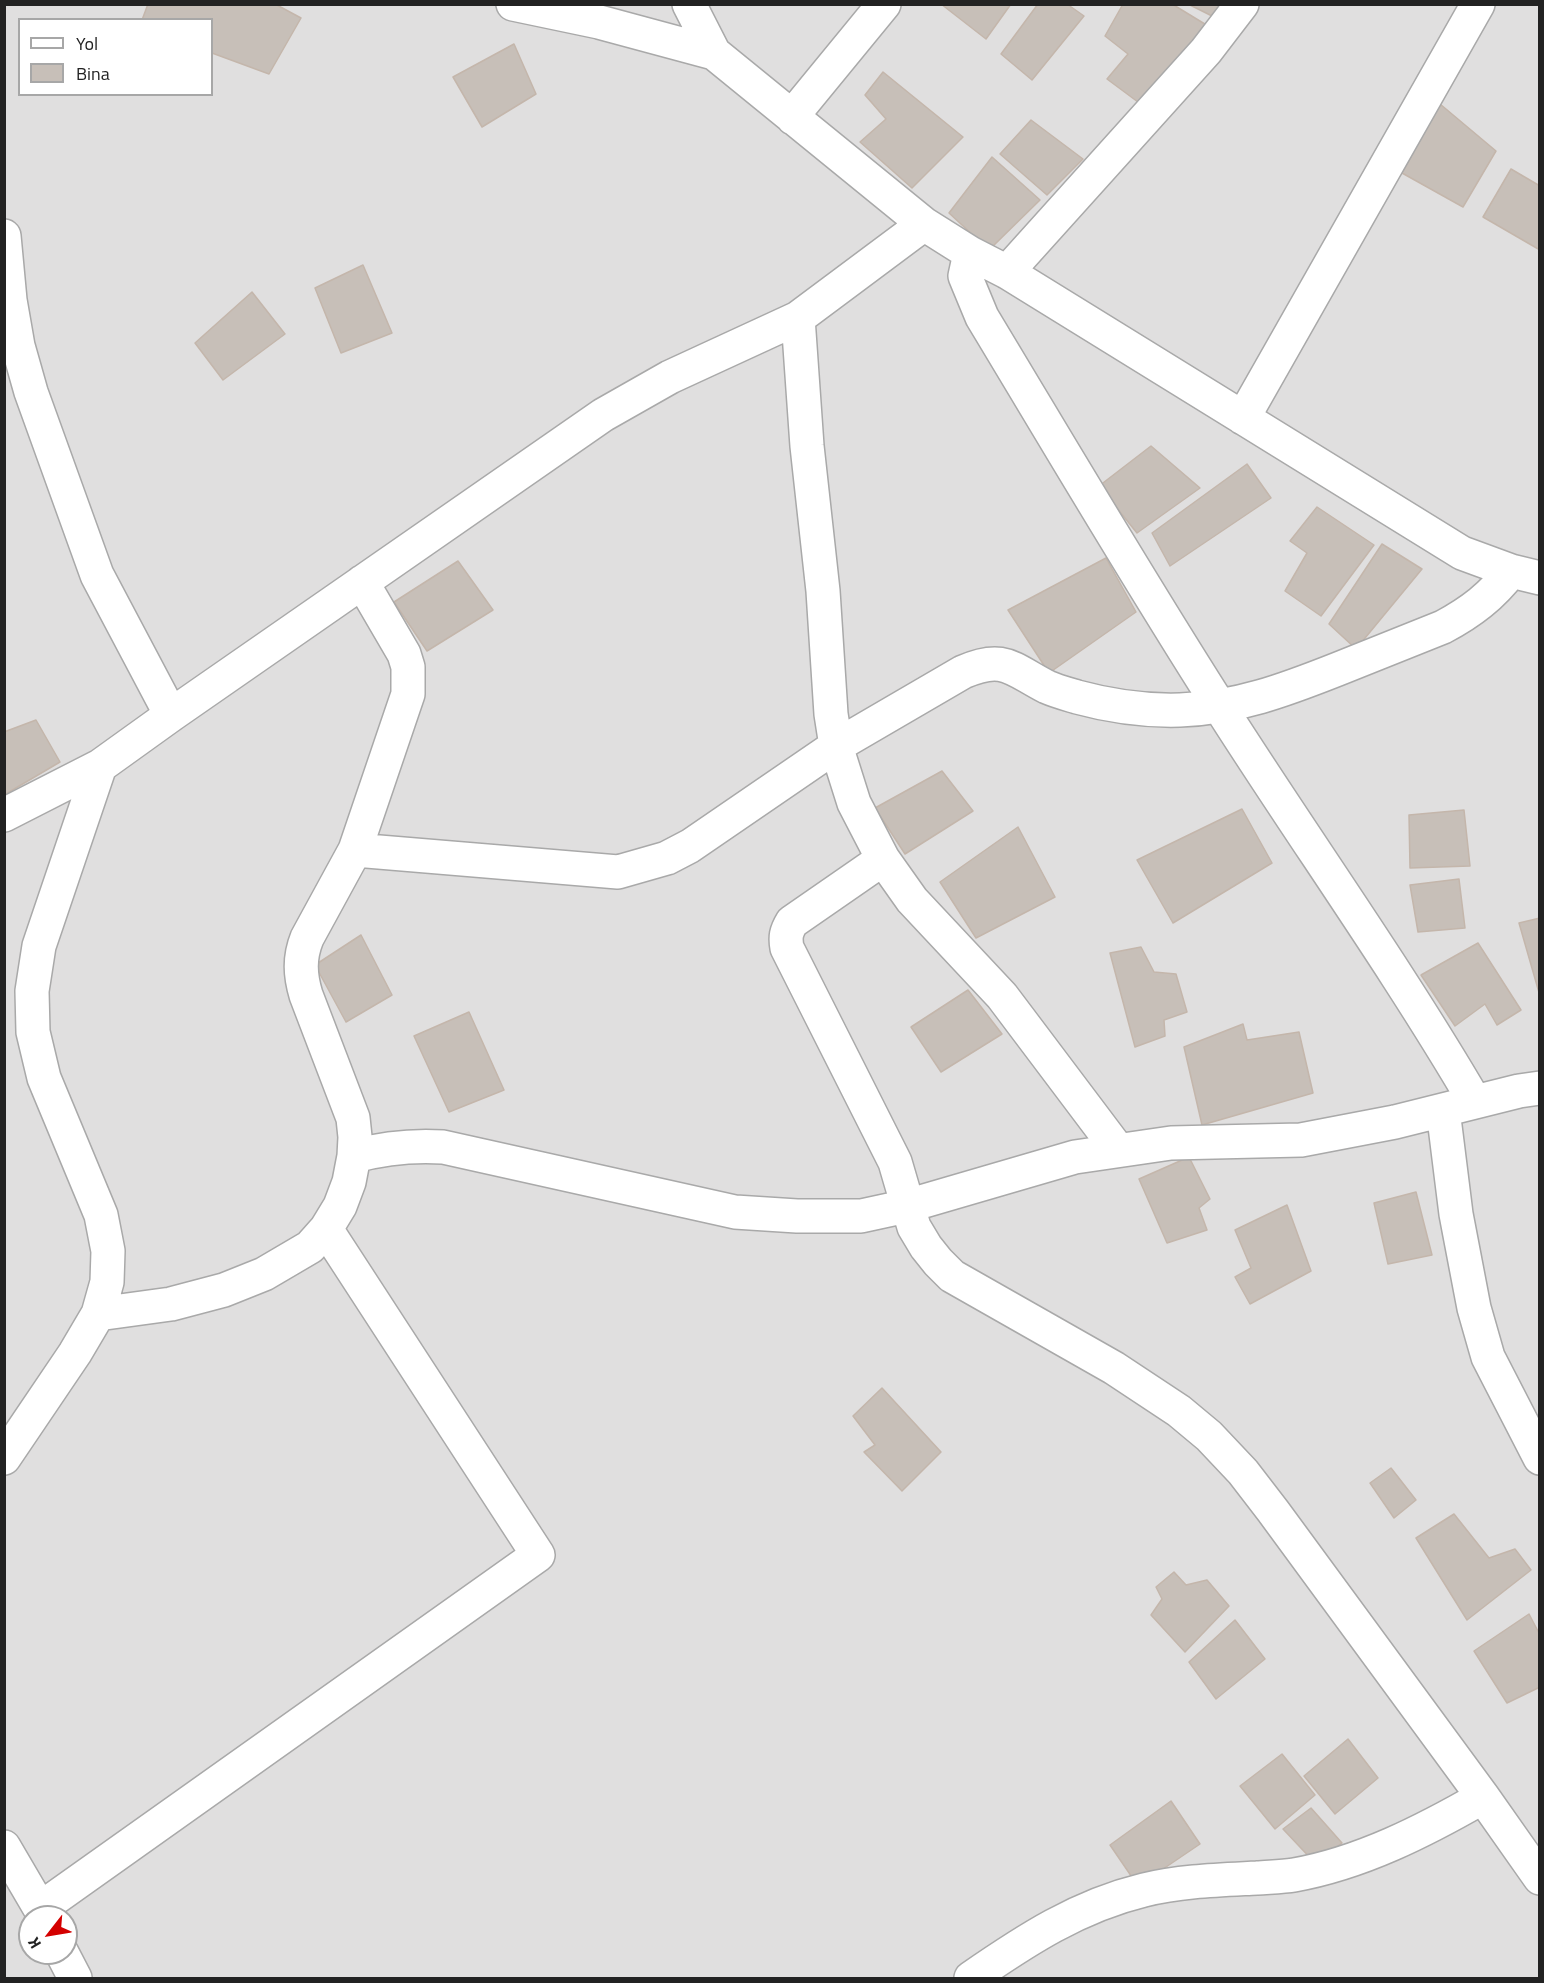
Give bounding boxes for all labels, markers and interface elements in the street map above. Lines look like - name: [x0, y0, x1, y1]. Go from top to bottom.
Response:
- legend: [18, 18, 213, 96]
- text: Yol: [76, 30, 98, 57]
- text: Bina: [76, 60, 110, 87]
- north arrow: [18, 1905, 78, 1965]
- text: K: [22, 1933, 47, 1953]

